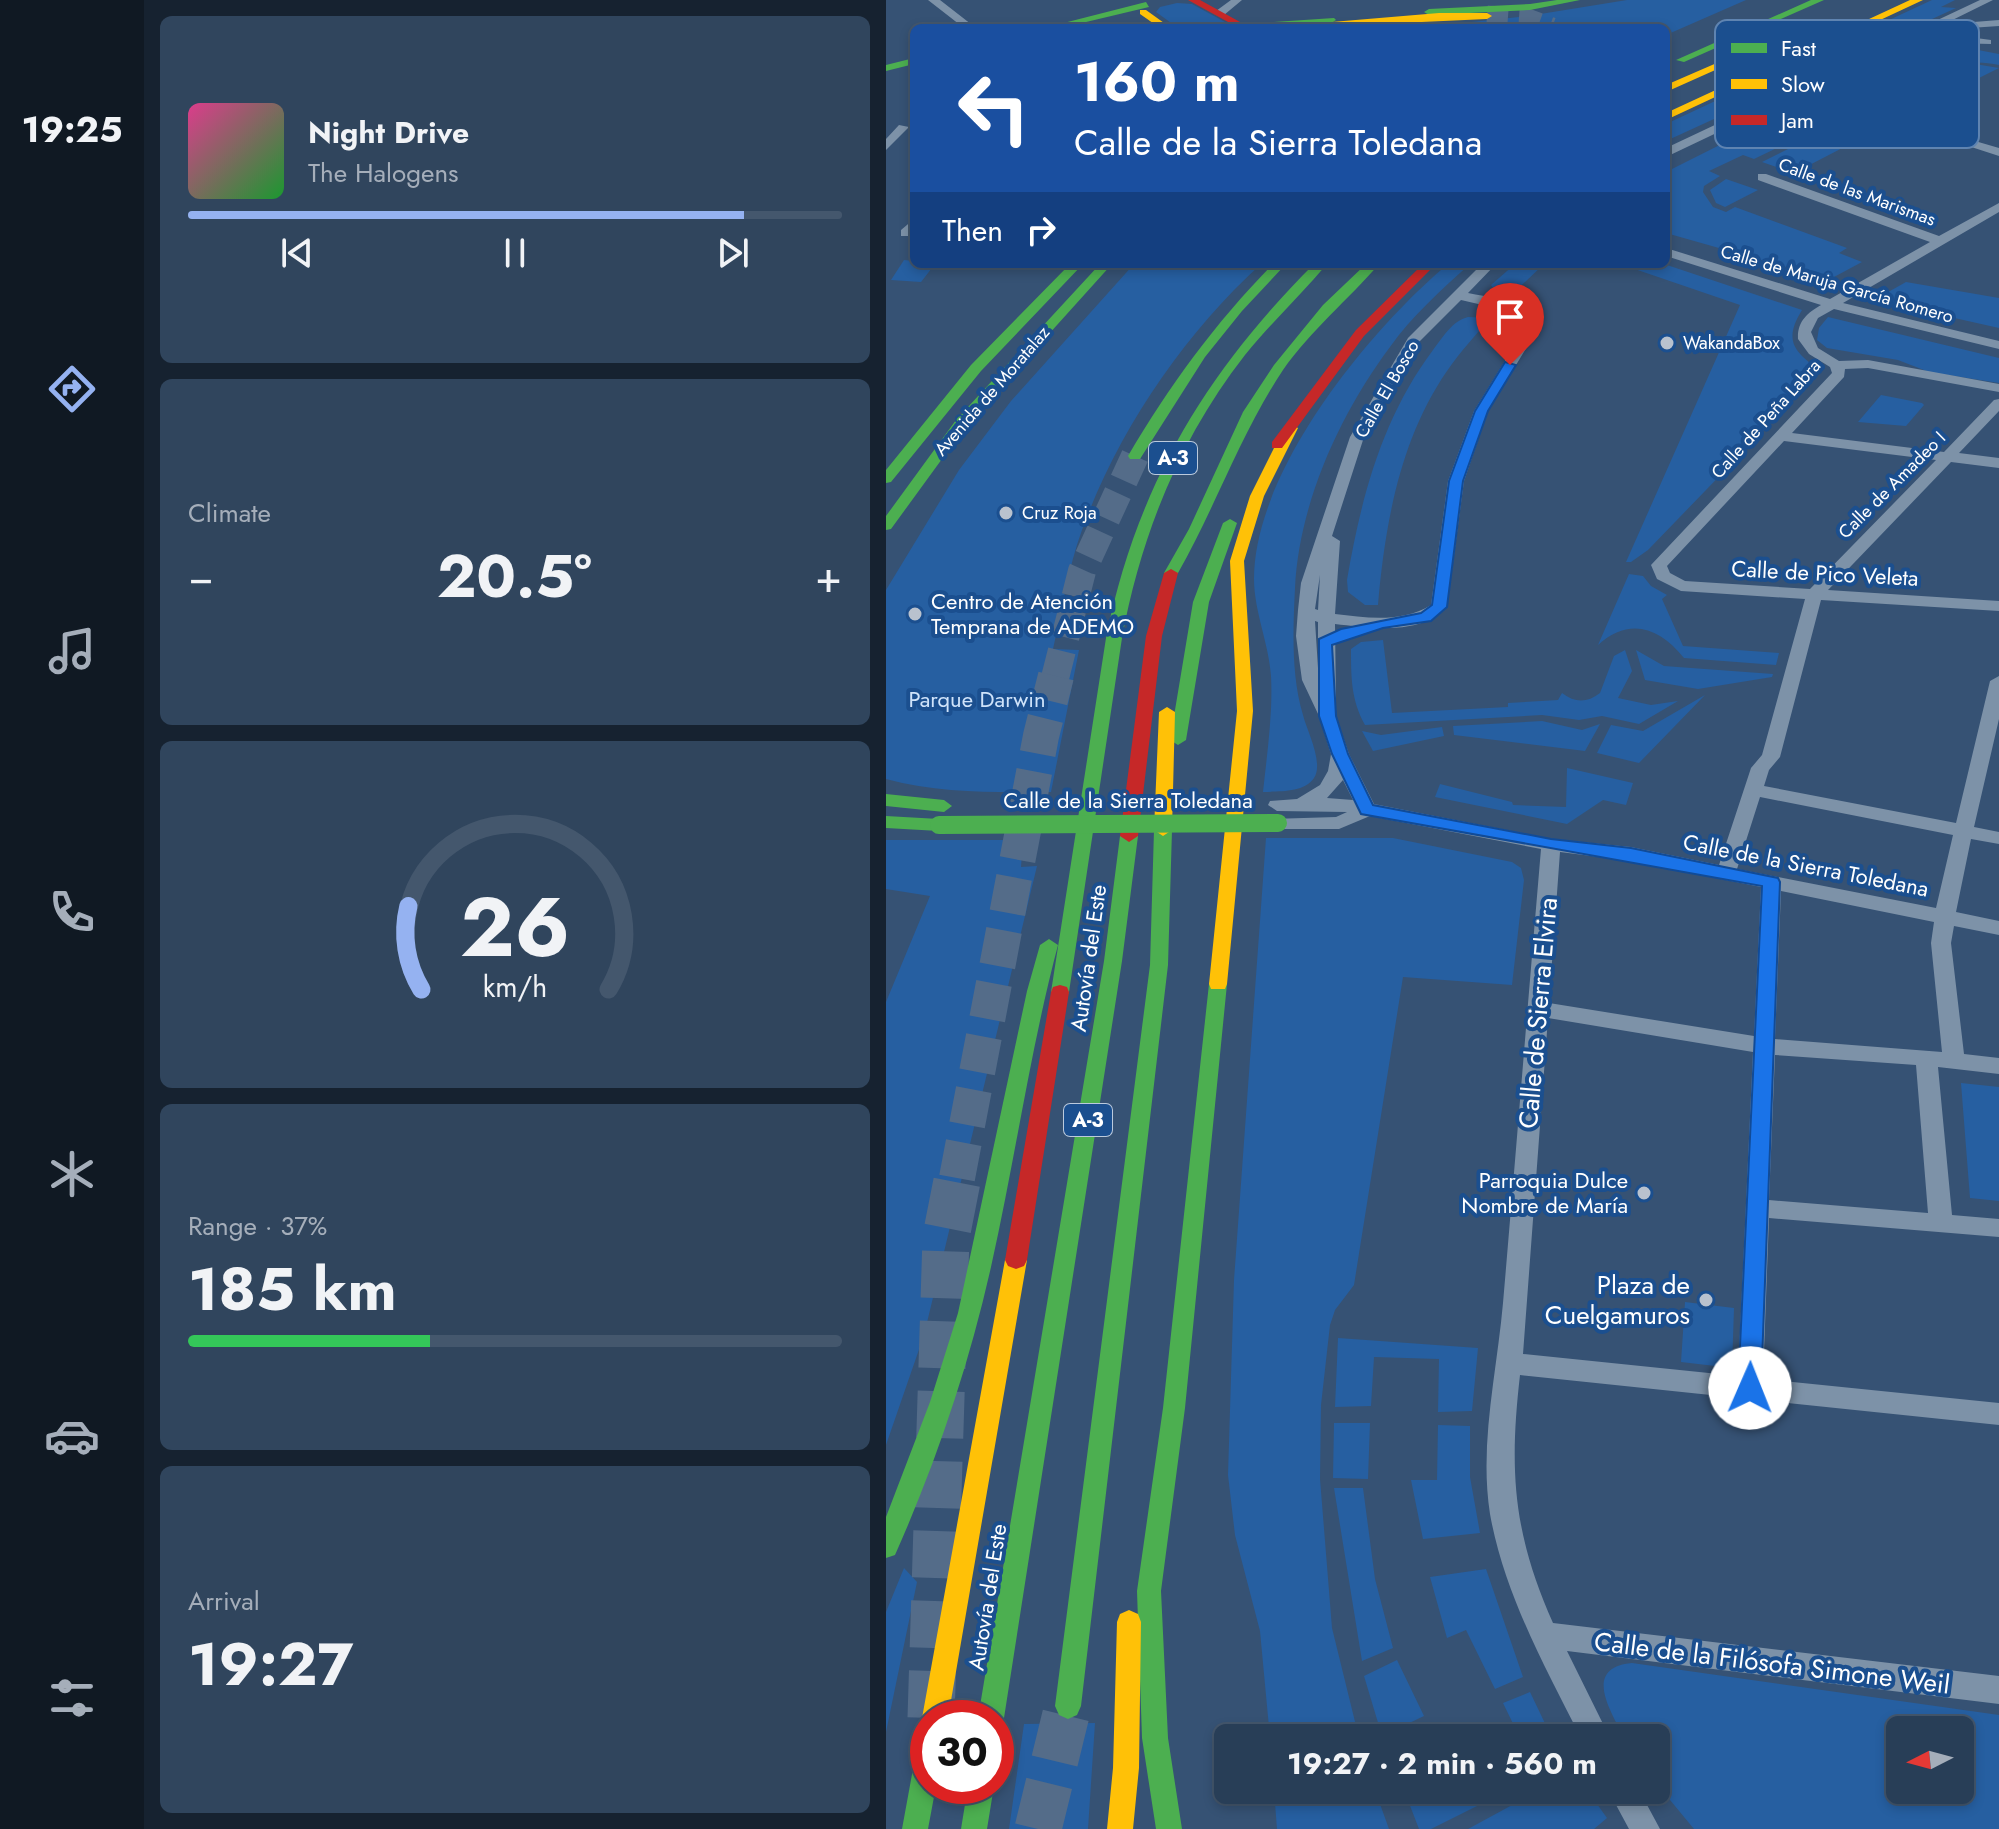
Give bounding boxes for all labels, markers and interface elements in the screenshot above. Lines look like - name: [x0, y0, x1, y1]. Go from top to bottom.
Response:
- legend: [1715, 20, 1979, 148]
- text: Fast: [1781, 32, 1817, 64]
- text: 160 m: [1074, 41, 1240, 122]
- icon: left: [942, 56, 1046, 160]
- text: Slow: [1781, 68, 1825, 100]
- text: 19:25: [22, 103, 122, 155]
- text: Jam: [1778, 104, 1814, 136]
- text: Night Drive: [308, 111, 469, 154]
- text: Calle de la Sierra Toledana: [1074, 116, 1482, 168]
- street label: Calle de las Marismas: [1775, 151, 1939, 233]
- text: The Halogens: [308, 154, 459, 192]
- icon: right: [1019, 208, 1063, 252]
- text: Then: [942, 209, 1003, 252]
- icon: previous: [275, 231, 319, 275]
- icon: pause: [493, 231, 537, 275]
- icon: next: [711, 231, 755, 275]
- street label: Calle de Maruja García Romero: [1718, 238, 1957, 330]
- pin: [1476, 283, 1544, 365]
- icon: arrive: [1488, 295, 1532, 339]
- street label: Avenida de Moratalaz: [928, 320, 1056, 462]
- place label: WakandaBox: [1683, 330, 1780, 356]
- marker: WakandaBox: [1658, 334, 1676, 352]
- street label: Calle El Bosco: [1349, 335, 1426, 443]
- street label: Calle de Peña Labra: [1705, 354, 1827, 484]
- icon: directions: [44, 361, 100, 417]
- street label: Calle de Amadeo I: [1832, 425, 1952, 545]
- road number: A-3: [1149, 442, 1197, 474]
- text: Climate: [188, 494, 271, 532]
- place label: Cruz Roja: [1022, 500, 1097, 526]
- marker: Cruz Roja: [997, 504, 1015, 522]
- text: 20.5°: [437, 533, 592, 620]
- text: −: [188, 545, 214, 609]
- text: +: [815, 545, 842, 609]
- street label: Calle de Pico Veleta: [1731, 552, 1919, 594]
- place label: Centro de Atención Temprana de ADEMO: [931, 585, 1134, 642]
- marker: Centro de Atención Temprana de ADEMO: [906, 605, 924, 623]
- icon: music: [44, 623, 100, 679]
- park label: Parque Darwin: [908, 683, 1046, 715]
- street label: Calle de la Sierra Toledana: [1003, 784, 1253, 816]
- street label: Calle de la Sierra Toledana: [1680, 825, 1932, 905]
- text: 26: [460, 867, 570, 987]
- street label: Autovía del Este: [1062, 882, 1114, 1034]
- icon: phone: [44, 884, 100, 940]
- street label: Calle de Sierra Elvira: [1509, 896, 1567, 1130]
- text: km/h: [483, 967, 547, 1009]
- road number: A-3: [1064, 1104, 1112, 1136]
- icon: climate: [44, 1146, 100, 1202]
- place label: Parroquia Dulce Nombre de María: [1461, 1164, 1628, 1221]
- marker: Parroquia Dulce Nombre de María: [1635, 1184, 1653, 1202]
- text: Range · 37%: [188, 1207, 327, 1245]
- text: 185 km: [188, 1246, 397, 1333]
- place label: Plaza de Cuelgamuros: [1545, 1266, 1690, 1334]
- marker: Plaza de Cuelgamuros: [1697, 1291, 1715, 1309]
- position arrow: [1708, 1346, 1792, 1430]
- icon: car: [44, 1408, 100, 1464]
- street label: Autovía del Este: [960, 1521, 1014, 1673]
- text: Arrival: [188, 1582, 260, 1620]
- text: 19:27: [188, 1621, 354, 1708]
- street label: Calle de la Filósofa Simone Weil: [1592, 1622, 1952, 1704]
- icon: filters: [44, 1670, 100, 1726]
- speed limit sign: 30: [910, 1700, 1014, 1804]
- north arrow: [1886, 1716, 1974, 1804]
- map controls: [1886, 1716, 1974, 1804]
- text: 19:27 · 2 min · 560 m: [1287, 1742, 1597, 1785]

